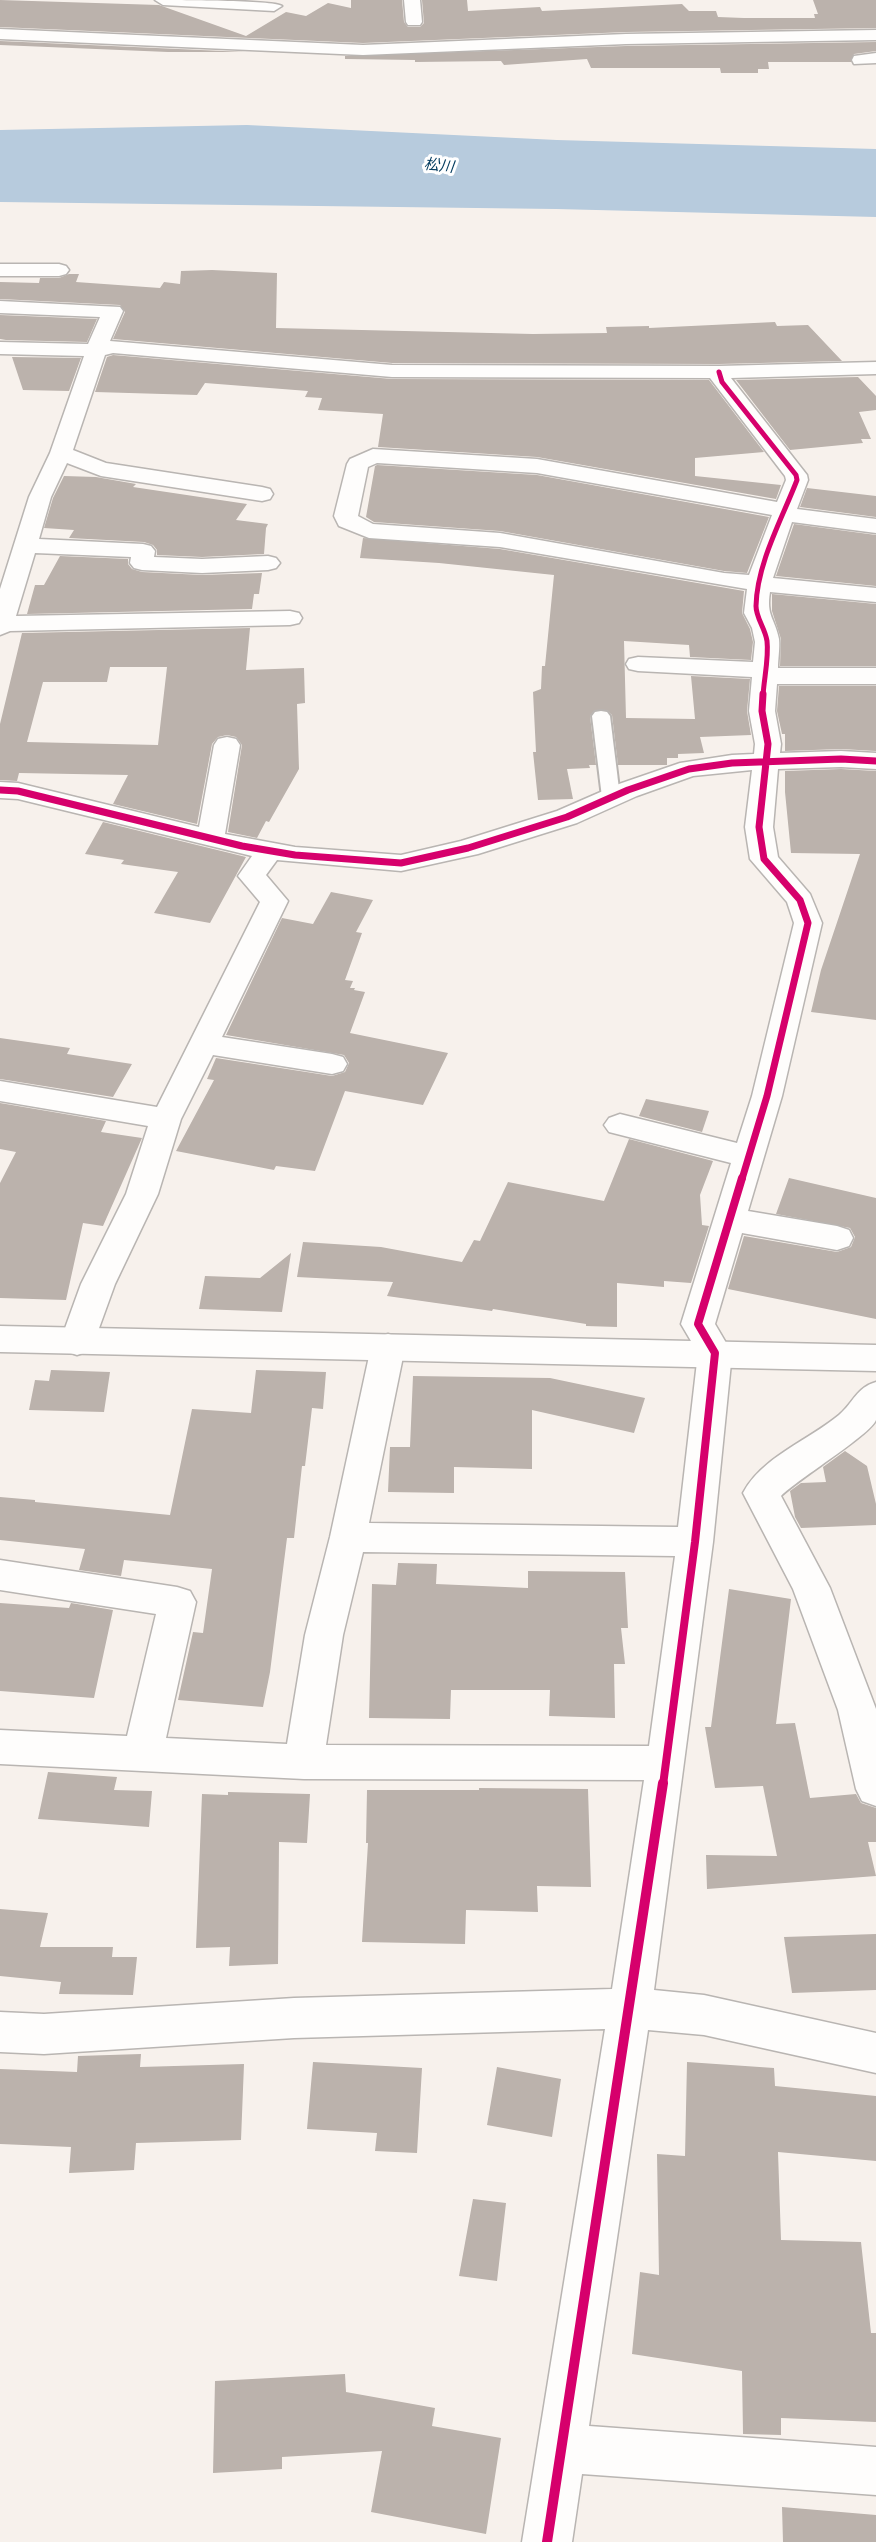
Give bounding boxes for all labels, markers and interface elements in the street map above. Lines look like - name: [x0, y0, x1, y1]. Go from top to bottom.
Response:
- water label: 松川: [423, 155, 455, 177]

